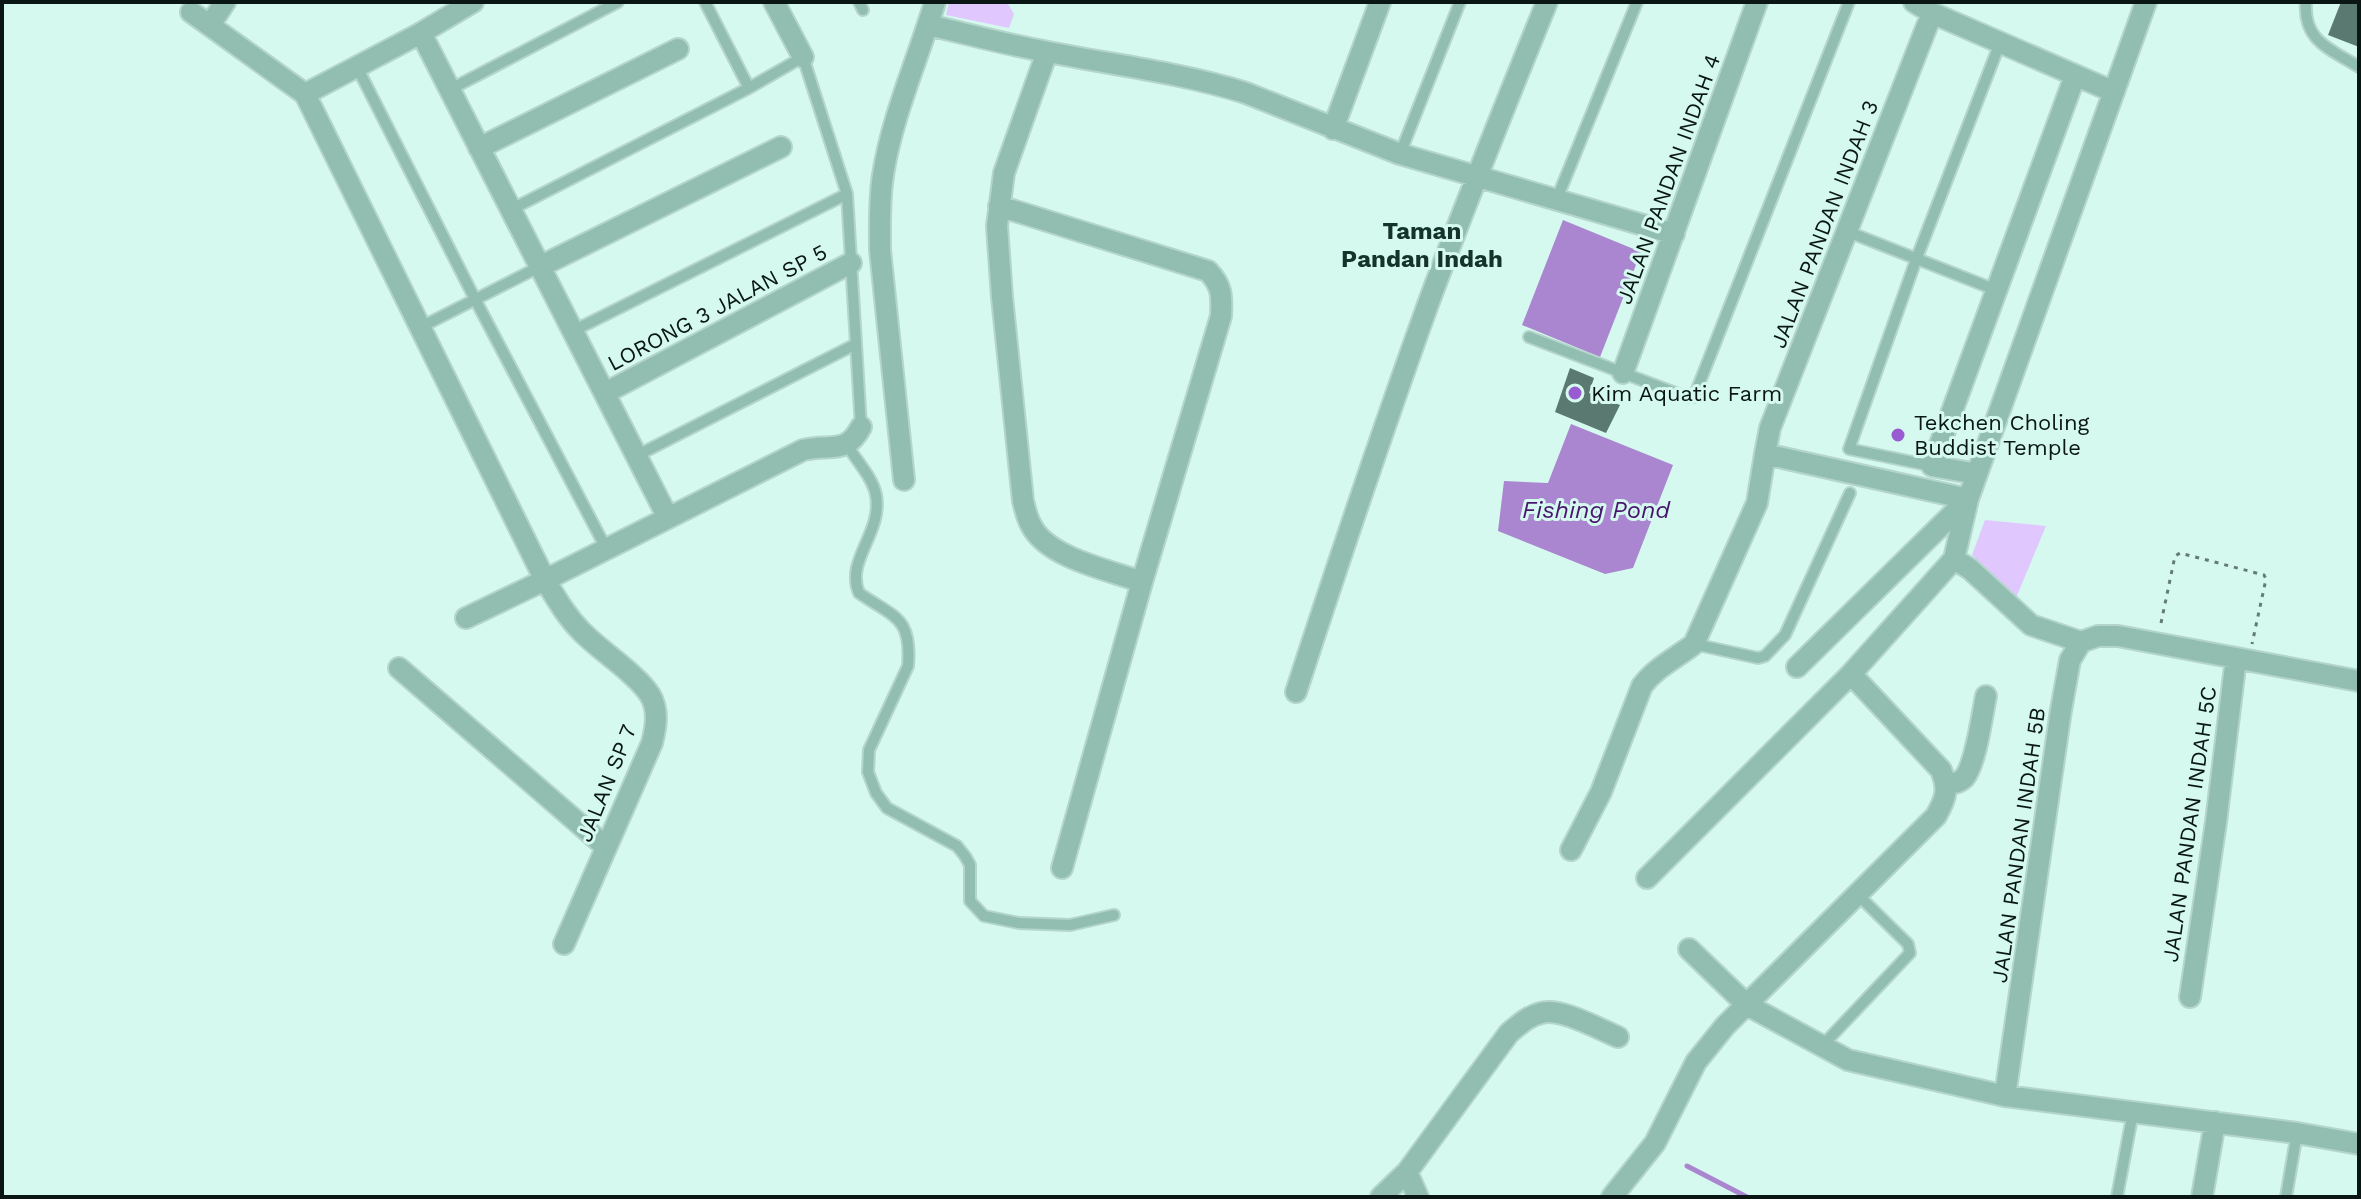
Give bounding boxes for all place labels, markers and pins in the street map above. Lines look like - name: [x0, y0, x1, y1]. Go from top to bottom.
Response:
- place label: Kim Aquatic Farm: [1591, 381, 1782, 406]
- marker: Kim Aquatic Farm: [1566, 384, 1584, 402]
- place label: Tekchen Choling Buddist Temple: [1914, 410, 2090, 460]
- marker: Tekchen Choling Buddist Temple: [1889, 426, 1907, 444]

